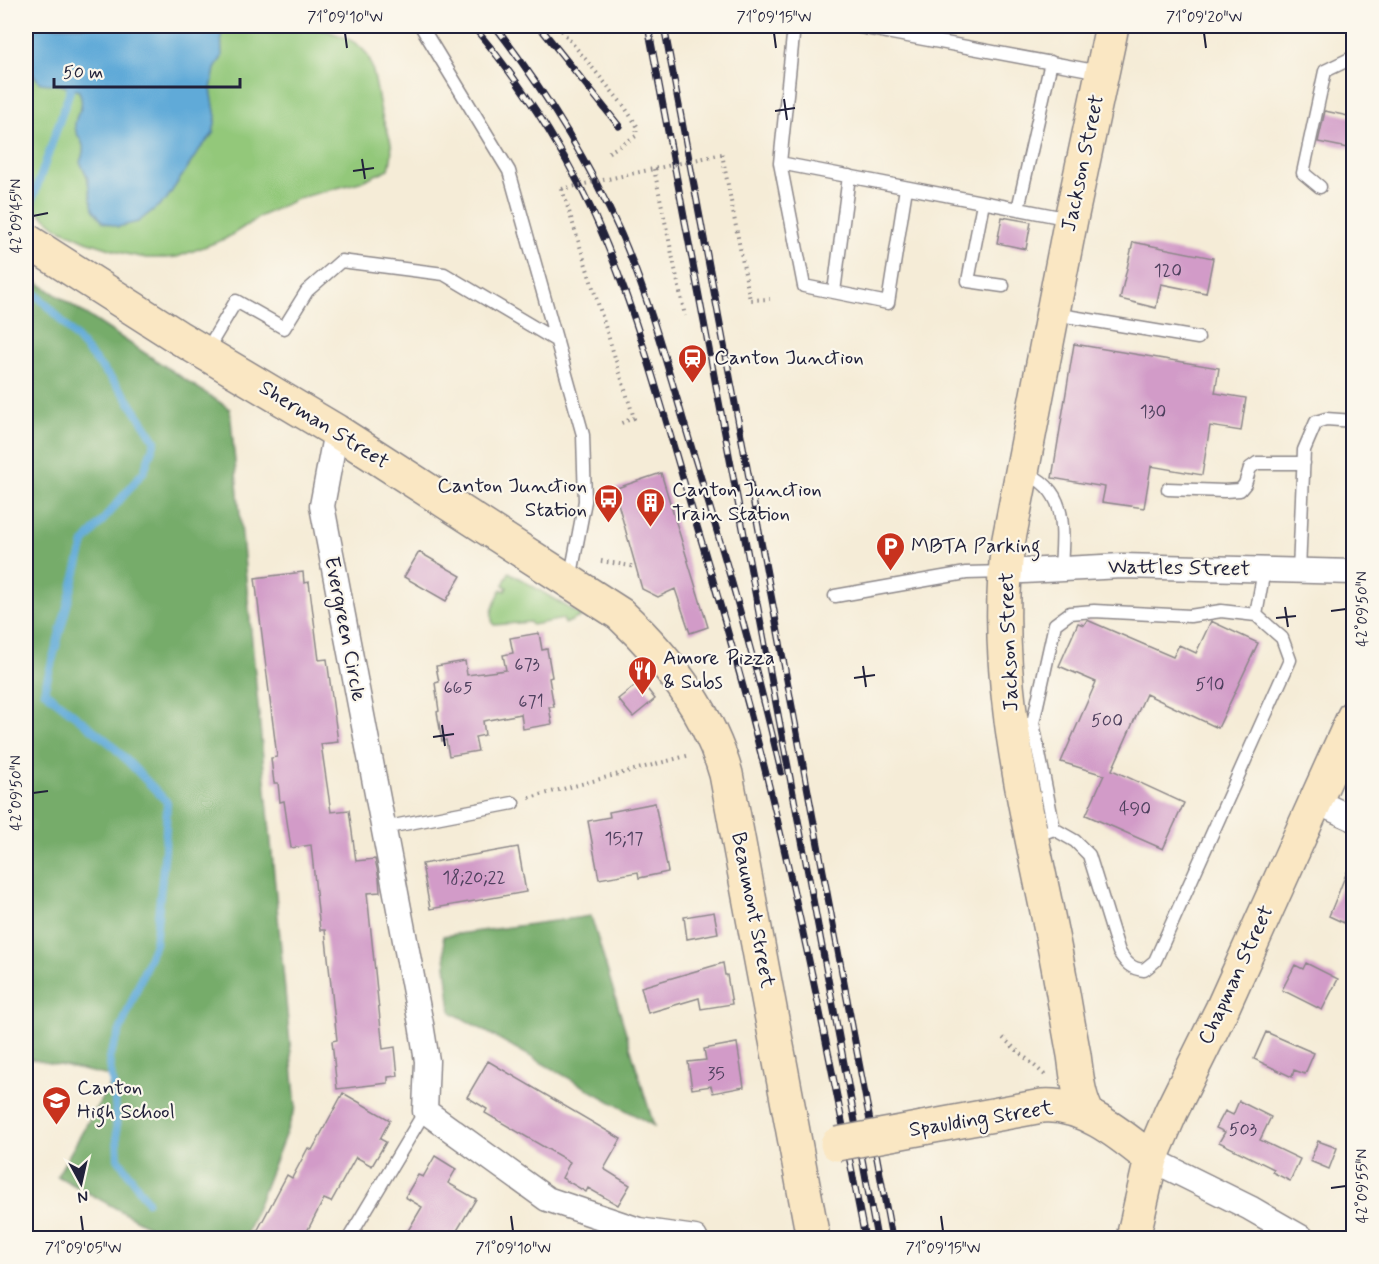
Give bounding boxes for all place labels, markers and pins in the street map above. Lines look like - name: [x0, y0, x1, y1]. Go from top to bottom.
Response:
- station icon: Canton Junction: [677, 342, 709, 384]
- place label: Canton Junction: [714, 344, 864, 372]
- place label: Canton Junction Station: [437, 472, 587, 524]
- place label: Canton Junction Train Station: [672, 476, 822, 528]
- bus stop icon: Canton Junction Station: [592, 482, 624, 524]
- building icon: Canton Junction Train Station: [635, 486, 667, 528]
- parking icon: MBTA Parking: [874, 530, 906, 572]
- place label: MBTA Parking: [911, 532, 1041, 562]
- place label: Amore Pizza & Subs: [663, 644, 775, 696]
- restaurant icon: Amore Pizza & Subs: [626, 654, 658, 696]
- place label: Canton High School: [77, 1074, 175, 1128]
- school or university icon: Canton High School: [40, 1084, 72, 1126]

